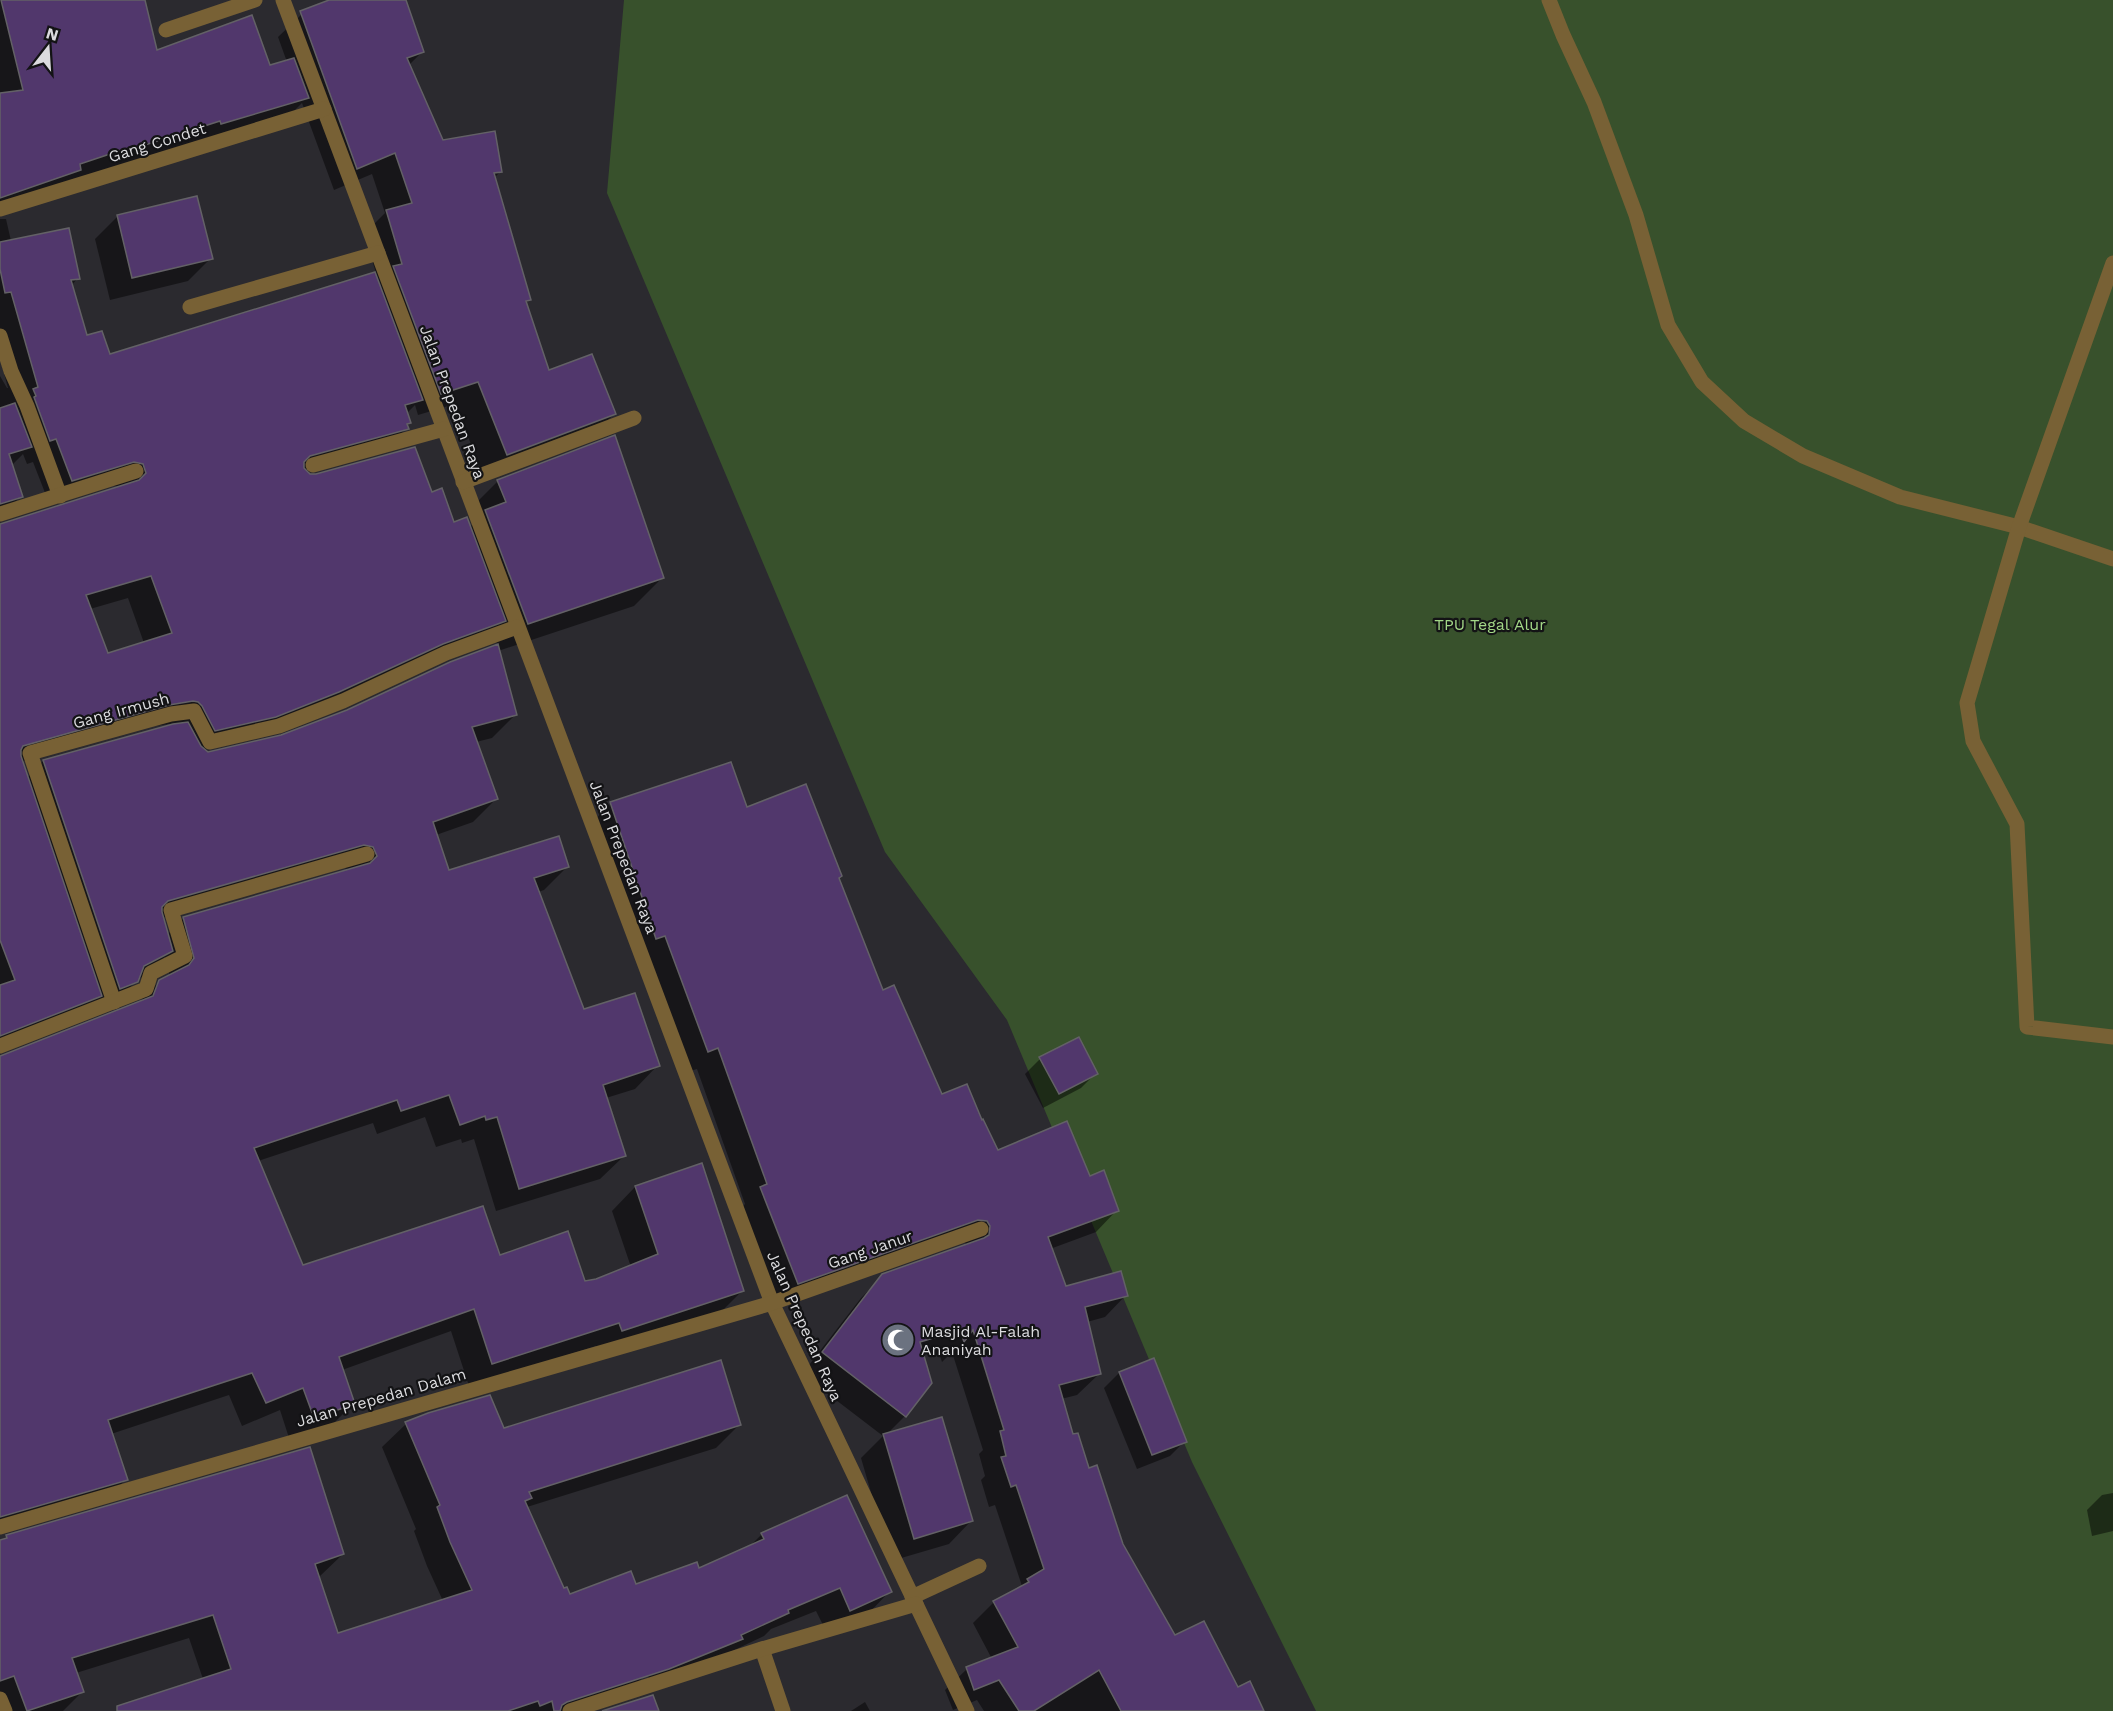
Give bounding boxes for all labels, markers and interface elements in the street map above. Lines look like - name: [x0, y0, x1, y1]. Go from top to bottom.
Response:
- north arrow: [18, 18, 78, 78]
- text: N: [44, 23, 61, 45]
- street label: Gang Condet: [106, 119, 208, 166]
- street label: Jalan Prepedan Raya: [416, 323, 489, 482]
- park label: TPU Tegal Alur: [1434, 615, 1546, 634]
- street label: Gang Irmush: [71, 688, 171, 732]
- street label: Jalan Prepedan Raya: [586, 778, 662, 936]
- street label: Gang Janur: [825, 1226, 915, 1273]
- street label: Jalan Prepedan Raya: [763, 1248, 846, 1404]
- mosque icon: Masjid Al-Falah Ananiyah: [880, 1322, 916, 1358]
- place label: Masjid Al-Falah Ananiyah: [921, 1322, 1040, 1359]
- street label: Jalan Prepedan Dalam: [294, 1364, 468, 1431]

